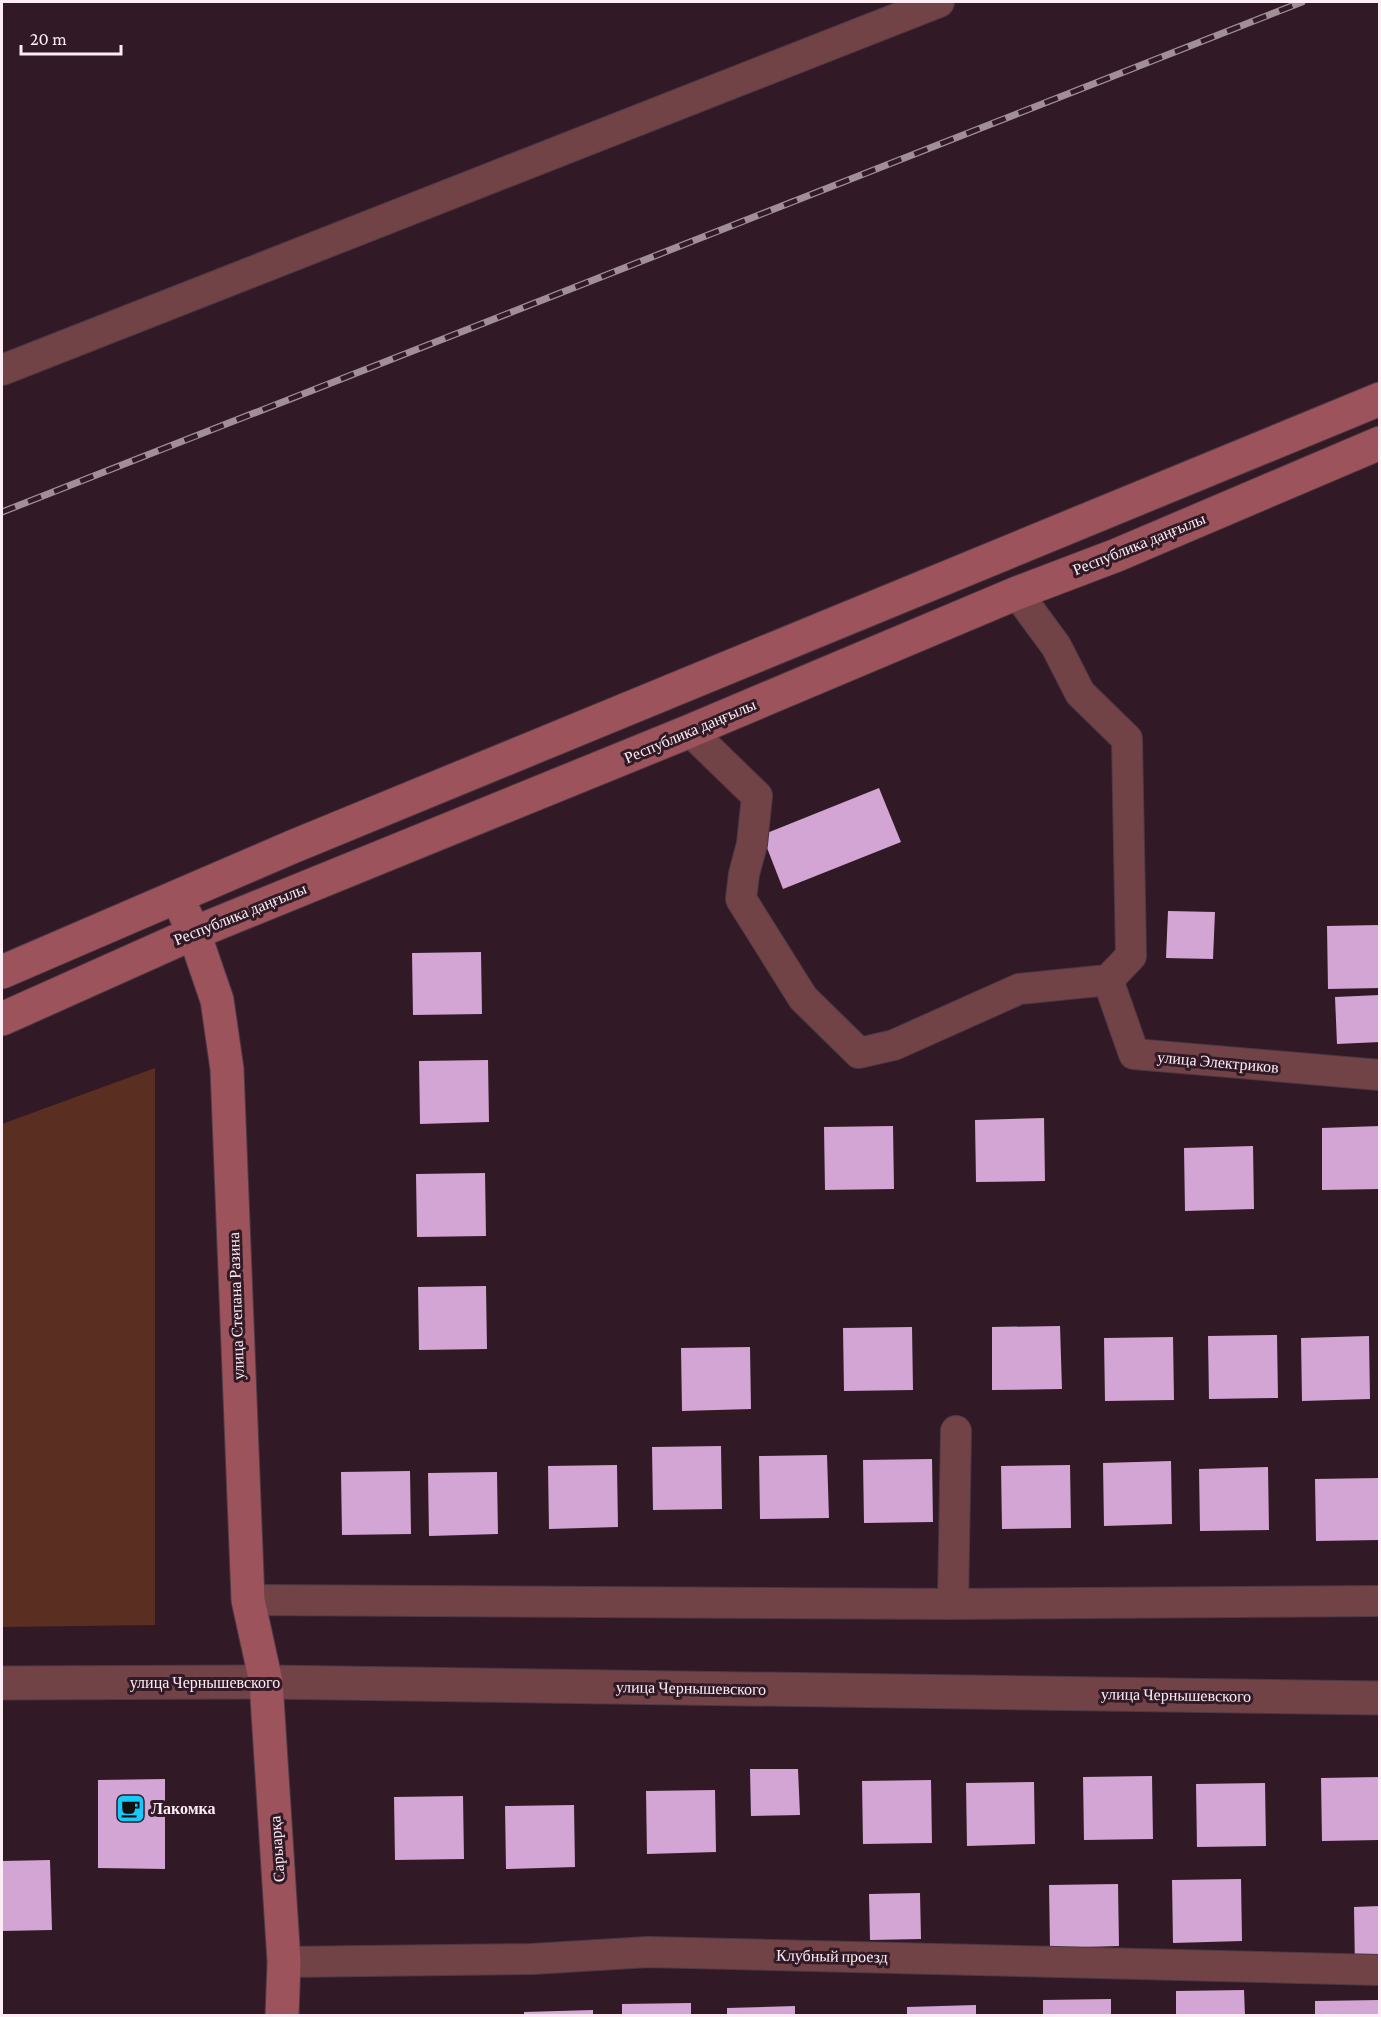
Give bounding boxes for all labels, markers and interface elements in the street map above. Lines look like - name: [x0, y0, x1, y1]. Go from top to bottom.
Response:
- scale bar: [21, 18, 122, 56]
- text: 20 m: [30, 29, 67, 49]
- street label: Республика даңғылы: [1070, 510, 1208, 579]
- street label: Республика даңғылы: [622, 695, 759, 767]
- street label: Республика даңғылы: [171, 880, 309, 949]
- street label: улица Электриков: [1157, 1048, 1280, 1077]
- street label: улица Степана Разина: [225, 1232, 248, 1380]
- street label: улица Чернышевского: [130, 1674, 280, 1692]
- street label: улица Чернышевского: [616, 1678, 766, 1699]
- street label: улица Чернышевского: [1101, 1685, 1251, 1706]
- cafe icon: Лакомка: [114, 1792, 146, 1824]
- place label: Лакомка: [151, 1800, 216, 1817]
- street label: Сарыарқа: [266, 1815, 289, 1883]
- street label: Клубный проезд: [776, 1947, 888, 1966]

